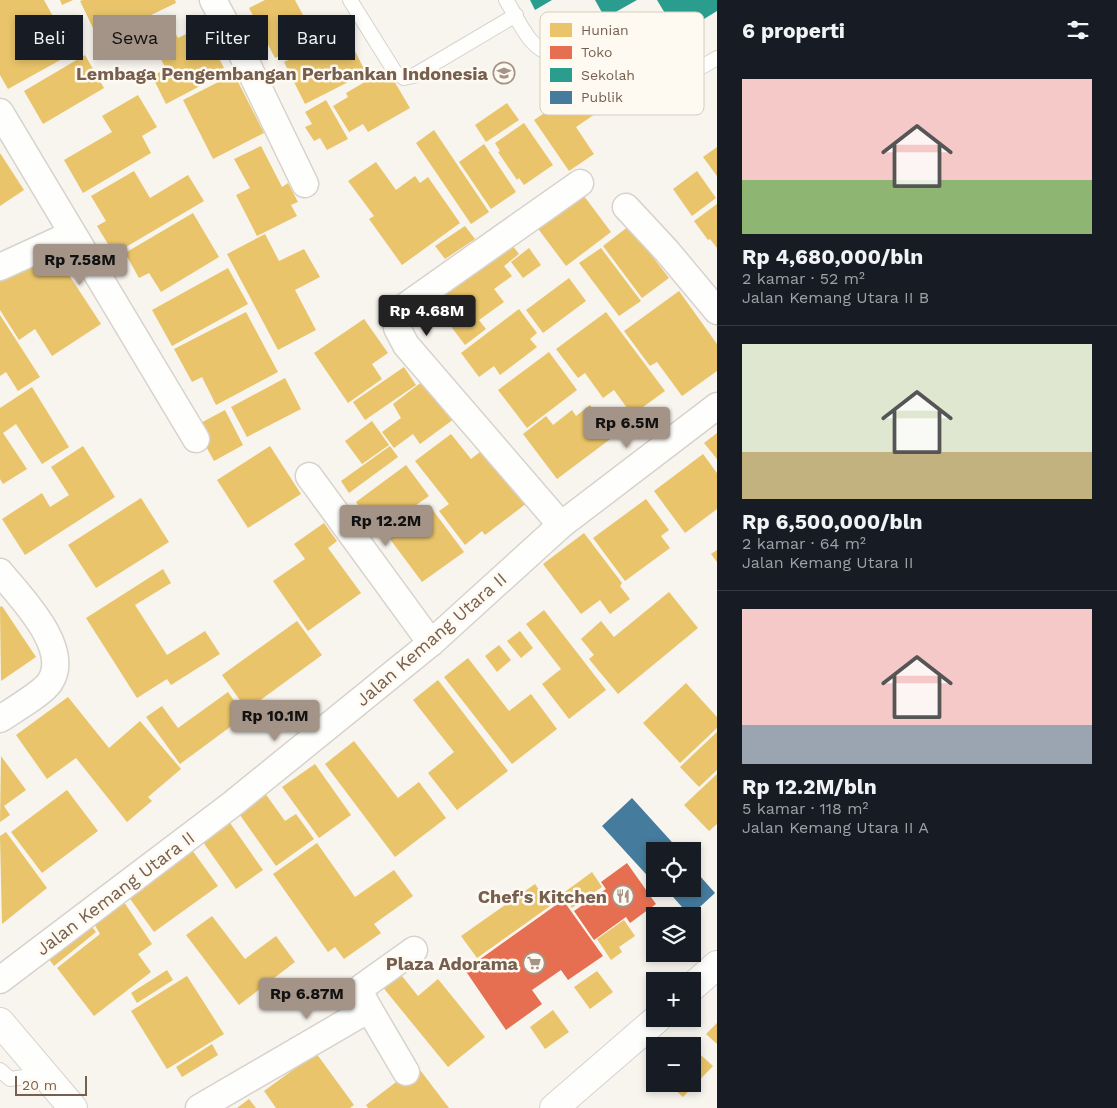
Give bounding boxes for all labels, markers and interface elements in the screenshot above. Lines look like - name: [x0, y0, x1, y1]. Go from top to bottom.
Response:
- legend: [540, 12, 704, 115]
- chip: Beli: [15, 15, 83, 60]
- chip: Sewa: [93, 15, 176, 60]
- chip: Filter: [186, 15, 268, 60]
- chip: Baru: [278, 15, 355, 60]
- icon: filters: [1064, 16, 1092, 44]
- text: 6 properti: [742, 18, 845, 43]
- text: Hunian: [581, 22, 629, 38]
- text: Toko: [581, 44, 612, 60]
- school or university icon: Lembaga Pengembangan Perbankan Indonesia: [492, 61, 516, 85]
- place label: Lembaga Pengembangan Perbankan Indonesia: [76, 63, 489, 84]
- text: Sekolah: [581, 67, 635, 83]
- text: Publik: [581, 89, 623, 105]
- icon: home: [872, 111, 962, 201]
- pin: Rp 7.58M: [28, 244, 132, 286]
- text: Rp 4,680,000/bln: [742, 244, 923, 269]
- text: Rp 7.58M: [44, 250, 116, 269]
- text: 2 kamar · 52 m²: [742, 269, 865, 288]
- text: Jalan Kemang Utara II B: [742, 288, 929, 307]
- pin: Rp 4.68M: [375, 294, 479, 337]
- text: Rp 4.68M: [390, 301, 464, 320]
- icon: home: [872, 377, 962, 467]
- pin: Rp 6.5M: [581, 406, 673, 449]
- text: Rp 6.5M: [595, 413, 659, 432]
- pin: Rp 12.2M: [334, 504, 438, 547]
- text: Rp 6,500,000/bln: [742, 509, 923, 534]
- text: Rp 12.2M: [351, 511, 421, 530]
- text: 2 kamar · 64 m²: [742, 534, 866, 553]
- text: Jalan Kemang Utara II: [742, 553, 913, 572]
- street label: Jalan Kemang Utara II: [351, 568, 511, 710]
- icon: home: [872, 642, 962, 732]
- pin: Rp 10.1M: [223, 700, 327, 742]
- text: Rp 10.1M: [242, 706, 309, 725]
- text: Rp 12.2M/bln: [742, 774, 877, 799]
- text: 5 kamar · 118 m²: [742, 799, 868, 818]
- text: Jalan Kemang Utara II A: [742, 818, 929, 837]
- street label: Jalan Kemang Utara II: [32, 827, 198, 959]
- map controls: [646, 842, 701, 1092]
- button: locate: [646, 842, 701, 897]
- restaurant icon: Chef's Kitchen: [611, 884, 635, 908]
- place label: Chef's Kitchen: [478, 886, 607, 907]
- button: layers: [646, 907, 701, 962]
- supermarket icon: Plaza Adorama: [522, 951, 546, 975]
- place label: Plaza Adorama: [386, 953, 519, 974]
- button: +: [646, 972, 701, 1027]
- pin: Rp 6.87M: [255, 978, 359, 1020]
- text: Rp 6.87M: [270, 984, 344, 1003]
- button: −: [646, 1037, 701, 1092]
- scale bar: [15, 1073, 88, 1096]
- text: 20 m: [22, 1077, 57, 1093]

